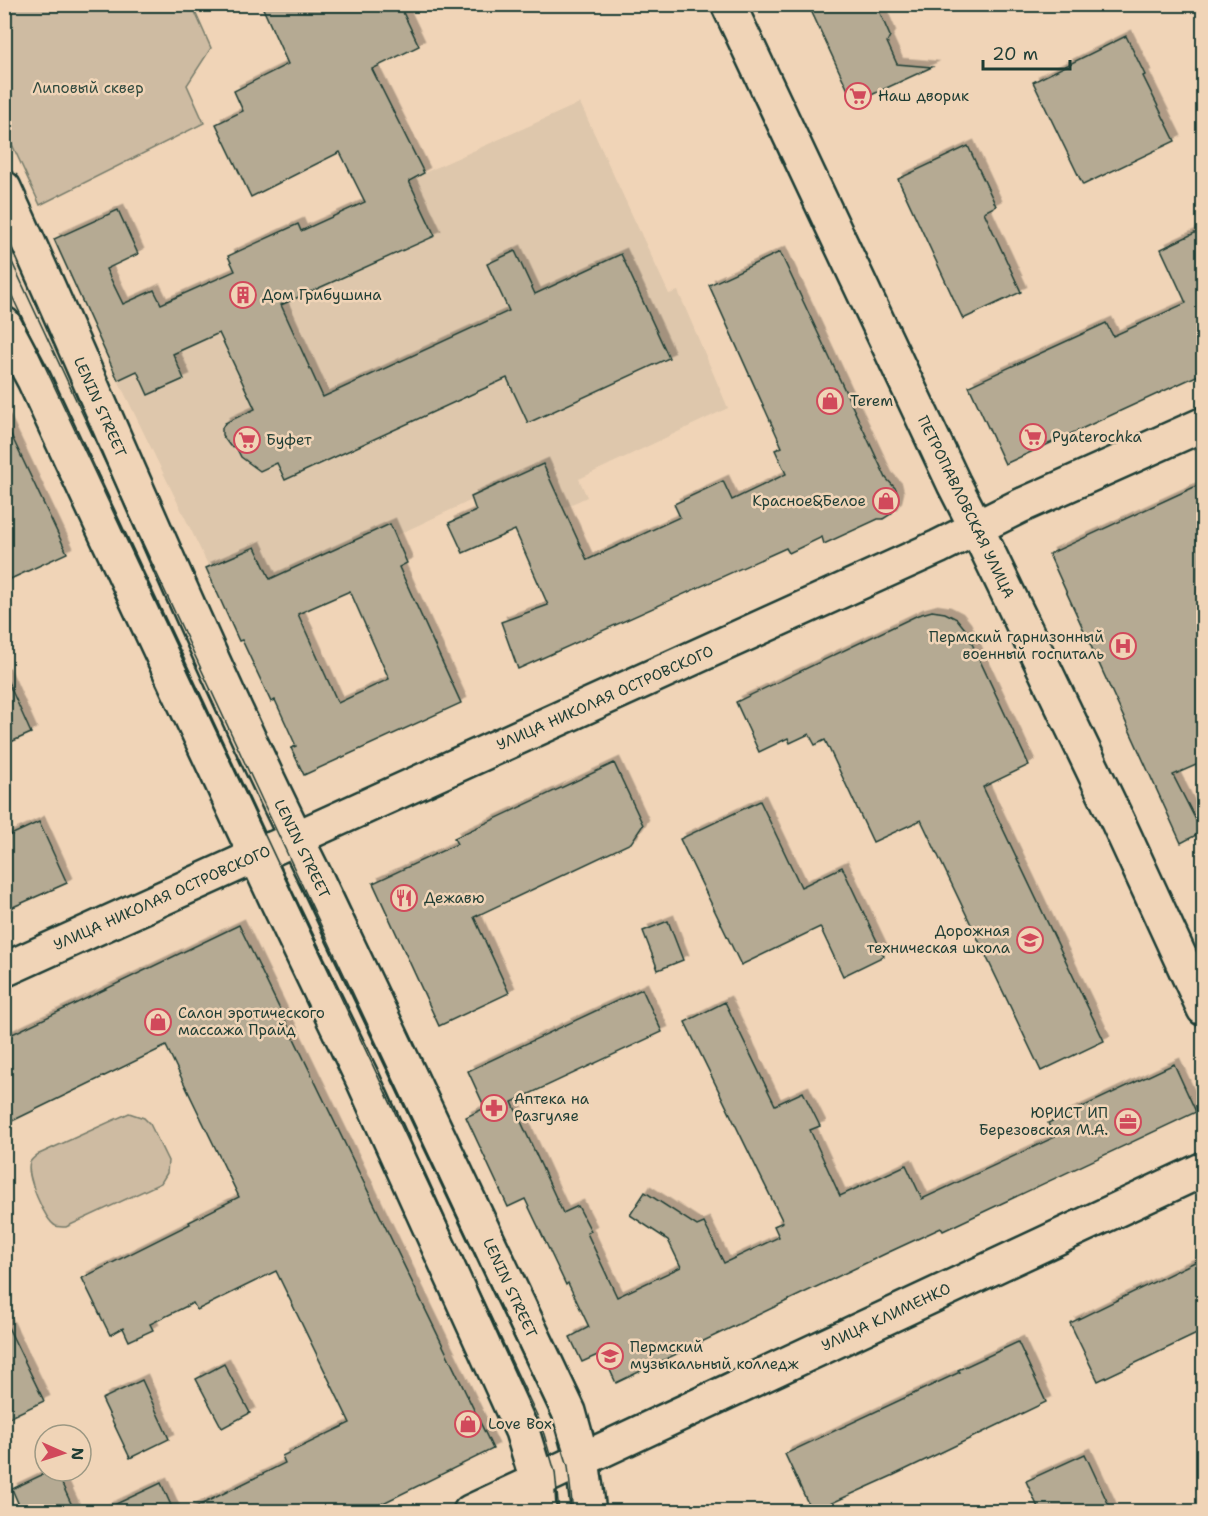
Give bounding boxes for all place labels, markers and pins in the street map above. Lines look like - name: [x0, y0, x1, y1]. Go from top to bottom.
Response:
- supermarket icon: Наш дворик: [843, 81, 873, 111]
- place label: Наш дворик: [878, 86, 969, 106]
- building icon: Дом Грибушина: [228, 280, 258, 310]
- place label: Дом Грибушина: [262, 285, 382, 305]
- shop icon: Terem: [815, 386, 845, 416]
- place label: Terem: [850, 391, 893, 411]
- supermarket icon: Pyaterochka: [1018, 422, 1048, 452]
- supermarket icon: Буфет: [232, 425, 262, 455]
- place label: Pyaterochka: [1052, 427, 1143, 447]
- place label: Буфет: [266, 430, 312, 450]
- shop icon: Красное&Белое: [871, 486, 901, 516]
- place label: Красное&Белое: [752, 491, 866, 511]
- place label: Пермский гарнизонный военный госпиталь: [929, 627, 1104, 664]
- hospital icon: Пермский гарнизонный военный госпиталь: [1108, 631, 1138, 661]
- restaurant icon: Дежавю: [389, 883, 419, 913]
- place label: Дежавю: [424, 888, 485, 908]
- place label: Дорожная техническая школа: [867, 921, 1011, 958]
- school or university icon: Дорожная техническая школа: [1015, 925, 1045, 955]
- place label: Салон эротического массажа Прайд: [178, 1003, 325, 1040]
- shop icon: Салон эротического массажа Прайд: [143, 1007, 173, 1037]
- place label: Аптека на Разгуляе: [514, 1089, 590, 1126]
- pharmacy icon: Аптека на Разгуляе: [479, 1093, 509, 1123]
- place label: ЮРИСТ ИП Березовская М.А.: [979, 1103, 1108, 1140]
- office icon: ЮРИСТ ИП Березовская М.А.: [1113, 1107, 1143, 1137]
- place label: Пермский музыкальный колледж: [630, 1337, 800, 1374]
- school or university icon: Пермский музыкальный колледж: [595, 1341, 625, 1371]
- shop icon: Love Box: [453, 1409, 483, 1439]
- place label: Love Box: [488, 1414, 552, 1434]

